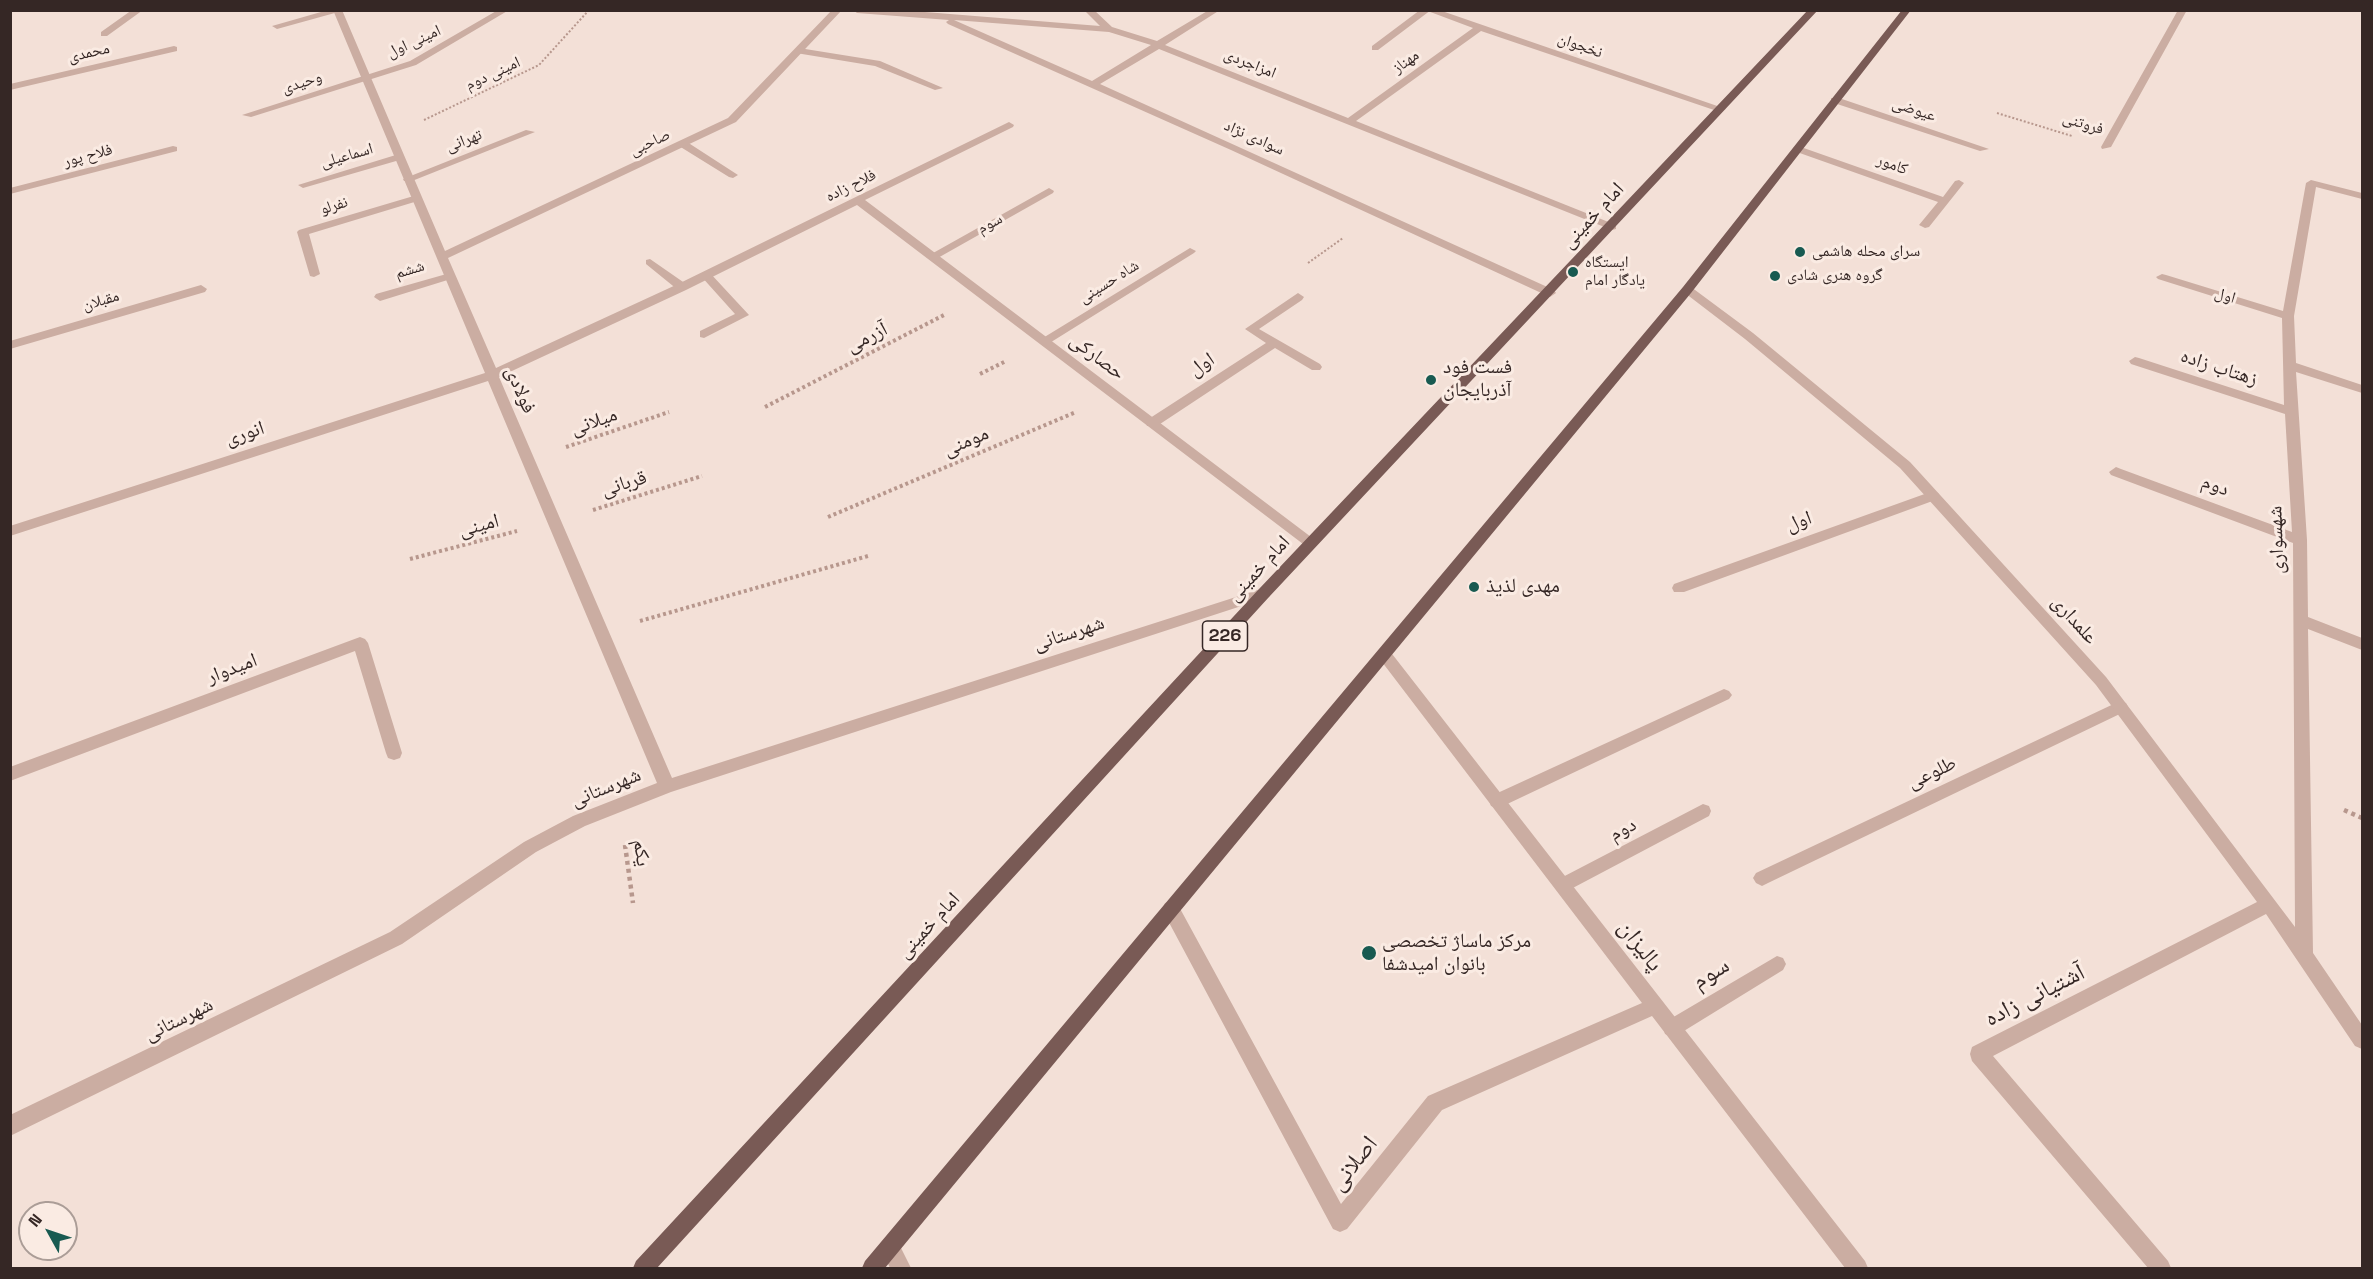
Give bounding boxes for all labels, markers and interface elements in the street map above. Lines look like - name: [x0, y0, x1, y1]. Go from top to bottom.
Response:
- street label: امینی اول: [384, 21, 444, 63]
- street label: نخجوان: [1555, 29, 1605, 63]
- street label: محمدی: [66, 39, 112, 67]
- street label: امزاجردی: [1221, 45, 1279, 83]
- street label: مهناز: [1389, 46, 1423, 78]
- street label: امینی دوم: [462, 53, 524, 95]
- street label: وحیدی: [280, 68, 324, 98]
- street label: عیوضی: [1890, 94, 1938, 126]
- street label: فروتنی: [2060, 109, 2106, 139]
- street label: سوادی نژاد: [1221, 116, 1287, 160]
- street label: تهرانی: [443, 125, 485, 157]
- street label: صاحبی: [627, 125, 673, 161]
- street label: اسماعیلی: [319, 139, 375, 173]
- street label: فلاح پور: [61, 140, 115, 172]
- street label: کامور: [1874, 151, 1910, 179]
- street label: فلاح زاده: [823, 166, 879, 206]
- street label: امام خمینی: [1556, 178, 1630, 254]
- street label: نفرلو: [318, 193, 350, 219]
- street label: سوم: [974, 209, 1006, 239]
- place label: سرای محله هاشمی: [1812, 242, 1920, 262]
- marker: سرای محله هاشمی: [1793, 245, 1807, 259]
- place label: ایستگاه یادگار امام: [1585, 253, 1645, 291]
- street label: ششم: [393, 256, 427, 284]
- street label: شاه حسینی: [1075, 256, 1143, 308]
- marker: ایستگاه یادگار امام: [1566, 265, 1580, 279]
- place label: گروه هنری شادی: [1787, 266, 1883, 286]
- marker: گروه هنری شادی: [1768, 269, 1782, 283]
- street label: اول: [2212, 284, 2238, 308]
- street label: مقبلان: [80, 287, 122, 315]
- street label: آزرمی: [842, 318, 892, 358]
- street label: حصارکی: [1065, 328, 1129, 386]
- street label: زهتاب زاده: [2177, 344, 2261, 392]
- street label: اول: [1185, 348, 1219, 382]
- place label: فست فود آذربایجان: [1443, 356, 1512, 403]
- street label: فولادی: [499, 363, 541, 417]
- marker: فست فود آذربایجان: [1424, 373, 1438, 387]
- street label: میلانی: [568, 403, 620, 441]
- street label: انوری: [222, 416, 268, 452]
- street label: مومنی: [940, 422, 992, 462]
- street label: قربانی: [598, 466, 650, 502]
- street label: دوم: [2198, 470, 2232, 502]
- street label: شهسواری: [2264, 505, 2290, 575]
- street label: اول: [1783, 506, 1815, 538]
- street label: امینی: [456, 509, 502, 543]
- street label: امام خمینی: [1222, 531, 1296, 607]
- place label: مهدی لذیذ: [1486, 575, 1560, 599]
- marker: مهدی لذیذ: [1467, 580, 1481, 594]
- street label: علمداری: [2046, 591, 2102, 649]
- street label: شهرستانی: [1030, 611, 1108, 657]
- road number: 226: [1202, 621, 1248, 651]
- street label: امیدوار: [203, 648, 261, 690]
- street label: طلوعی: [1904, 751, 1960, 795]
- street label: شهرستانی: [567, 763, 645, 813]
- street label: دوم: [1605, 813, 1641, 847]
- street label: یکم: [627, 838, 655, 868]
- street label: امام خمینی: [892, 888, 966, 964]
- street label: پالیزان: [1611, 914, 1669, 978]
- place label: مرکز ماساژ تخصصی بانوان امیدشفا: [1382, 930, 1531, 977]
- marker: مرکز ماساژ تخصصی بانوان امیدشفا: [1360, 944, 1378, 962]
- street label: سوم: [1687, 952, 1735, 996]
- street label: آشتیانی زاده: [1980, 958, 2090, 1034]
- street label: شهرستانی: [141, 993, 217, 1047]
- street label: اصلانی: [1323, 1131, 1385, 1197]
- north arrow: [18, 1201, 78, 1261]
- text: N: [24, 1210, 47, 1231]

